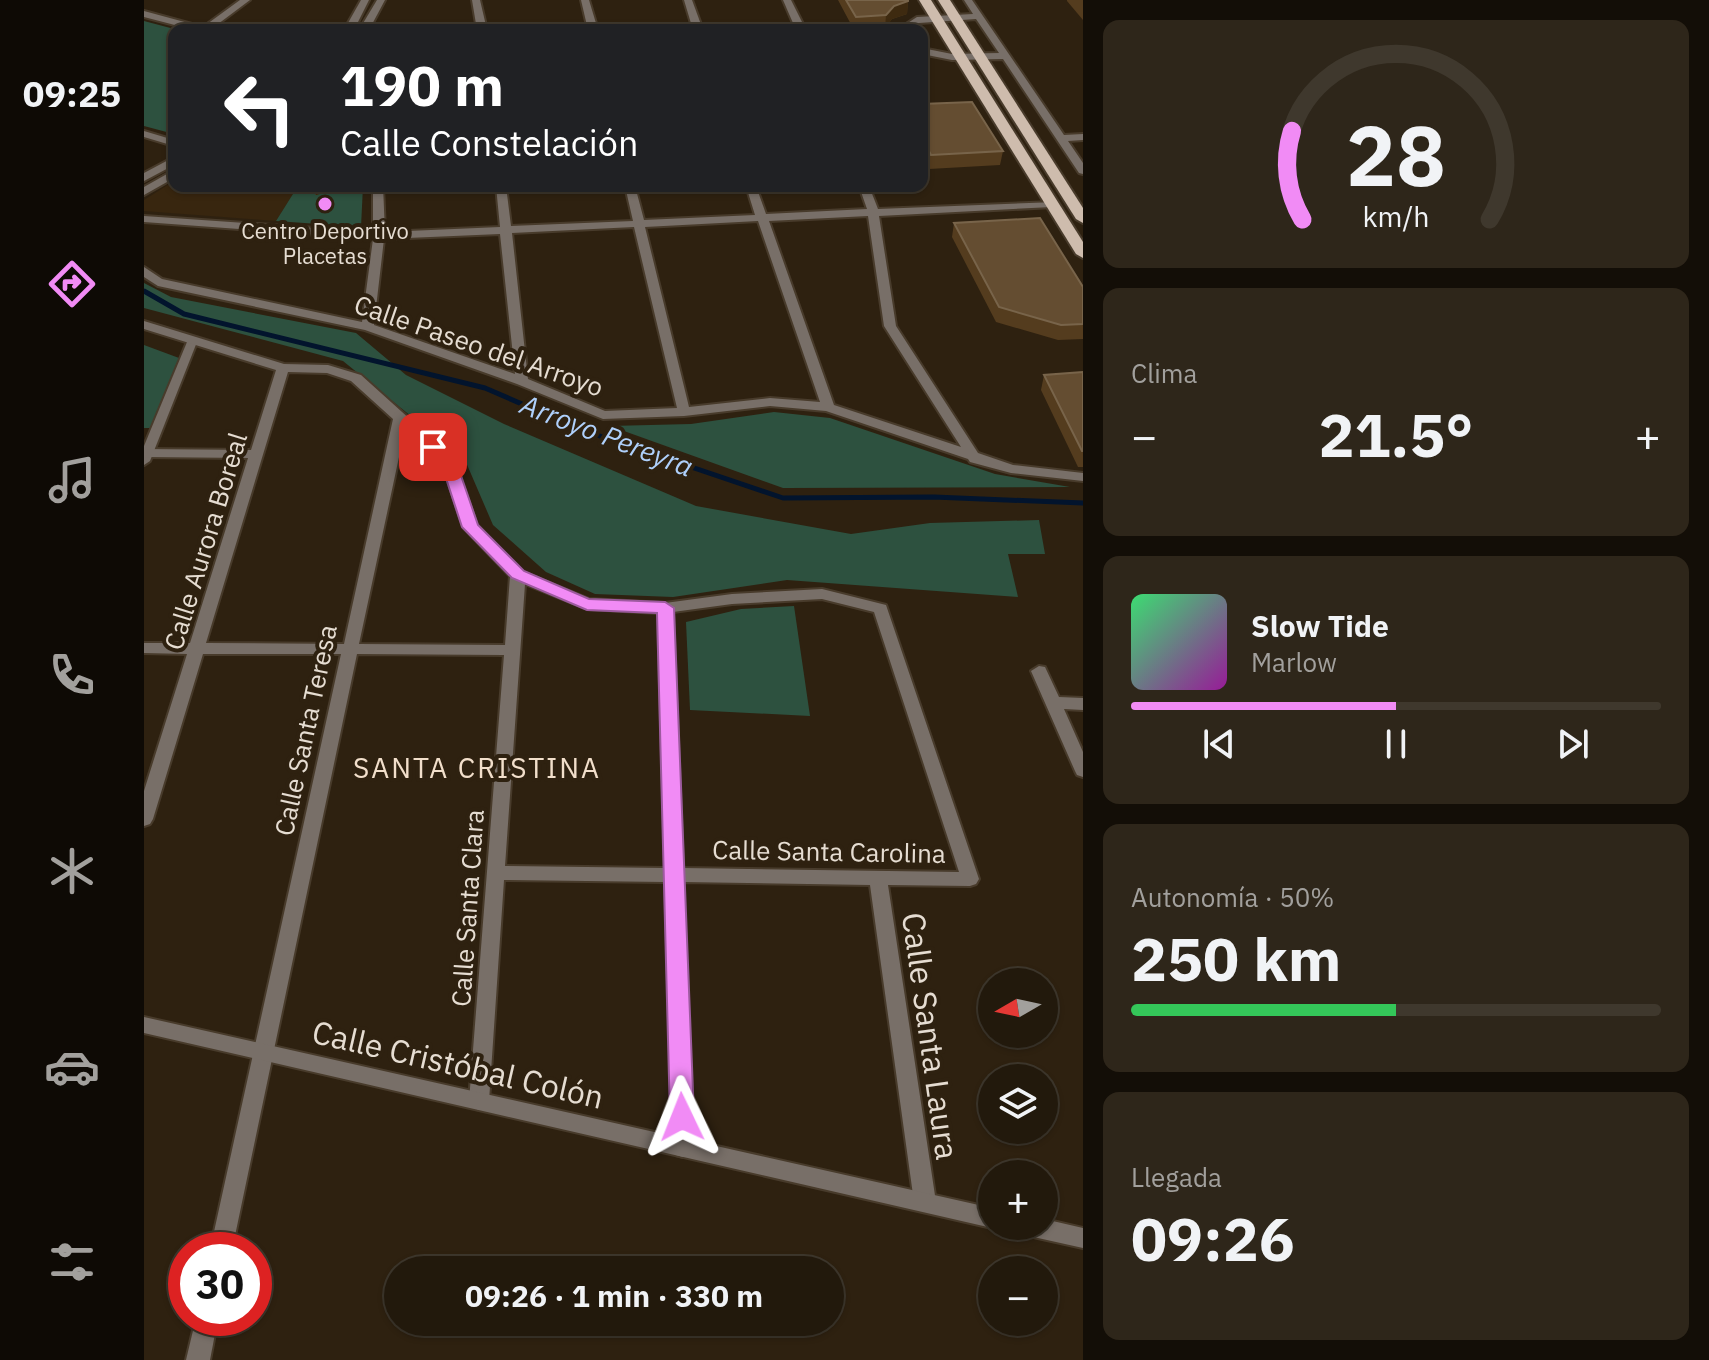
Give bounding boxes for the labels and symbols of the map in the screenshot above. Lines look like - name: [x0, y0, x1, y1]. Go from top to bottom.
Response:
- marker: Centro Deportivo Placetas: [316, 195, 334, 213]
- place label: Centro Deportivo Placetas: [241, 216, 409, 270]
- street label: Calle Paseo del Arroyo: [350, 286, 608, 404]
- water label: Arroyo Pereyra: [514, 385, 699, 485]
- pin: [399, 413, 467, 481]
- street label: Calle Aurora Boreal: [156, 428, 254, 654]
- street label: Calle Santa Teresa: [266, 621, 344, 839]
- district label: SANTA CRISTINA: [353, 749, 601, 786]
- street label: Calle Santa Clara: [443, 808, 491, 1008]
- street label: Calle Santa Carolina: [712, 832, 946, 870]
- street label: Calle Santa Laura: [893, 910, 969, 1162]
- north arrow: [978, 968, 1058, 1048]
- street label: Calle Cristóbal Colón: [308, 1010, 608, 1118]
- position arrow: [640, 1075, 724, 1159]
- speed limit sign: 30: [168, 1232, 272, 1336]

